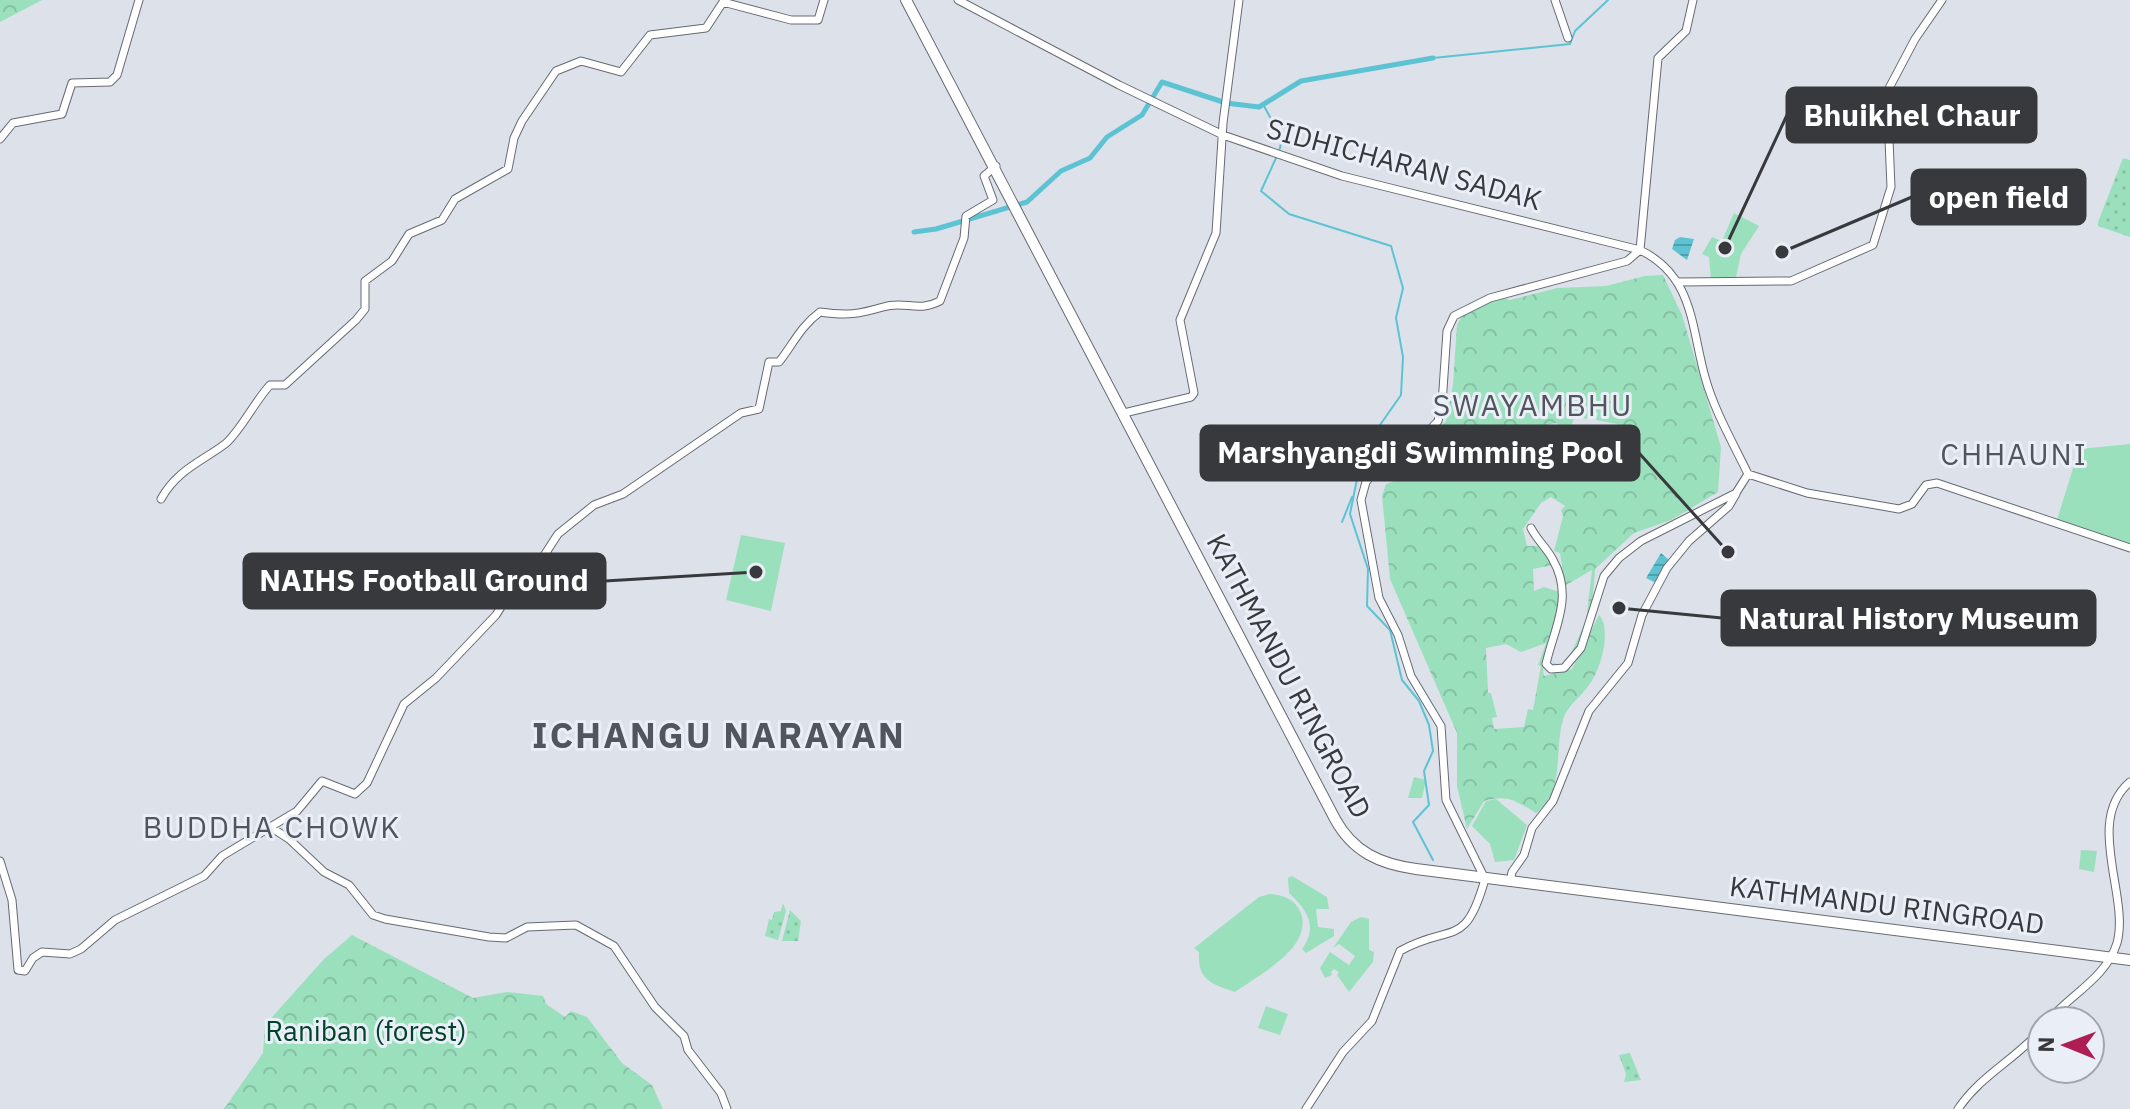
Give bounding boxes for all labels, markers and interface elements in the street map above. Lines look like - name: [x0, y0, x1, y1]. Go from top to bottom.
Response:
- callout: Bhuikhel Chaur: [1787, 88, 2036, 142]
- text: Bhuikhel Chaur: [1803, 95, 2021, 134]
- street label: SIDHICHARAN SADAK: [1263, 109, 1546, 218]
- callout: open field: [1912, 170, 2085, 224]
- text: open field: [1929, 177, 2069, 216]
- district label: SWAYAMBHU: [1433, 385, 1633, 424]
- callout: Marshyangdi Swimming Pool: [1201, 426, 1639, 480]
- text: Marshyangdi Swimming Pool: [1217, 432, 1623, 471]
- district label: CHHAUNI: [1940, 434, 2088, 473]
- street label: KATHMANDU RINGROAD: [1199, 527, 1380, 824]
- callout: NAIHS Football Ground: [244, 554, 605, 608]
- text: NAIHS Football Ground: [259, 560, 589, 599]
- callout: Natural History Museum: [1722, 591, 2095, 645]
- text: Natural History Museum: [1739, 598, 2079, 637]
- district label: ICHANGU NARAYAN: [532, 711, 906, 758]
- district label: BUDDHA CHOWK: [143, 807, 401, 846]
- street label: KATHMANDU RINGROAD: [1728, 867, 2046, 942]
- north arrow: [2026, 1005, 2106, 1085]
- park label: Raniban (forest): [265, 1012, 467, 1049]
- text: N: [2031, 1036, 2060, 1053]

